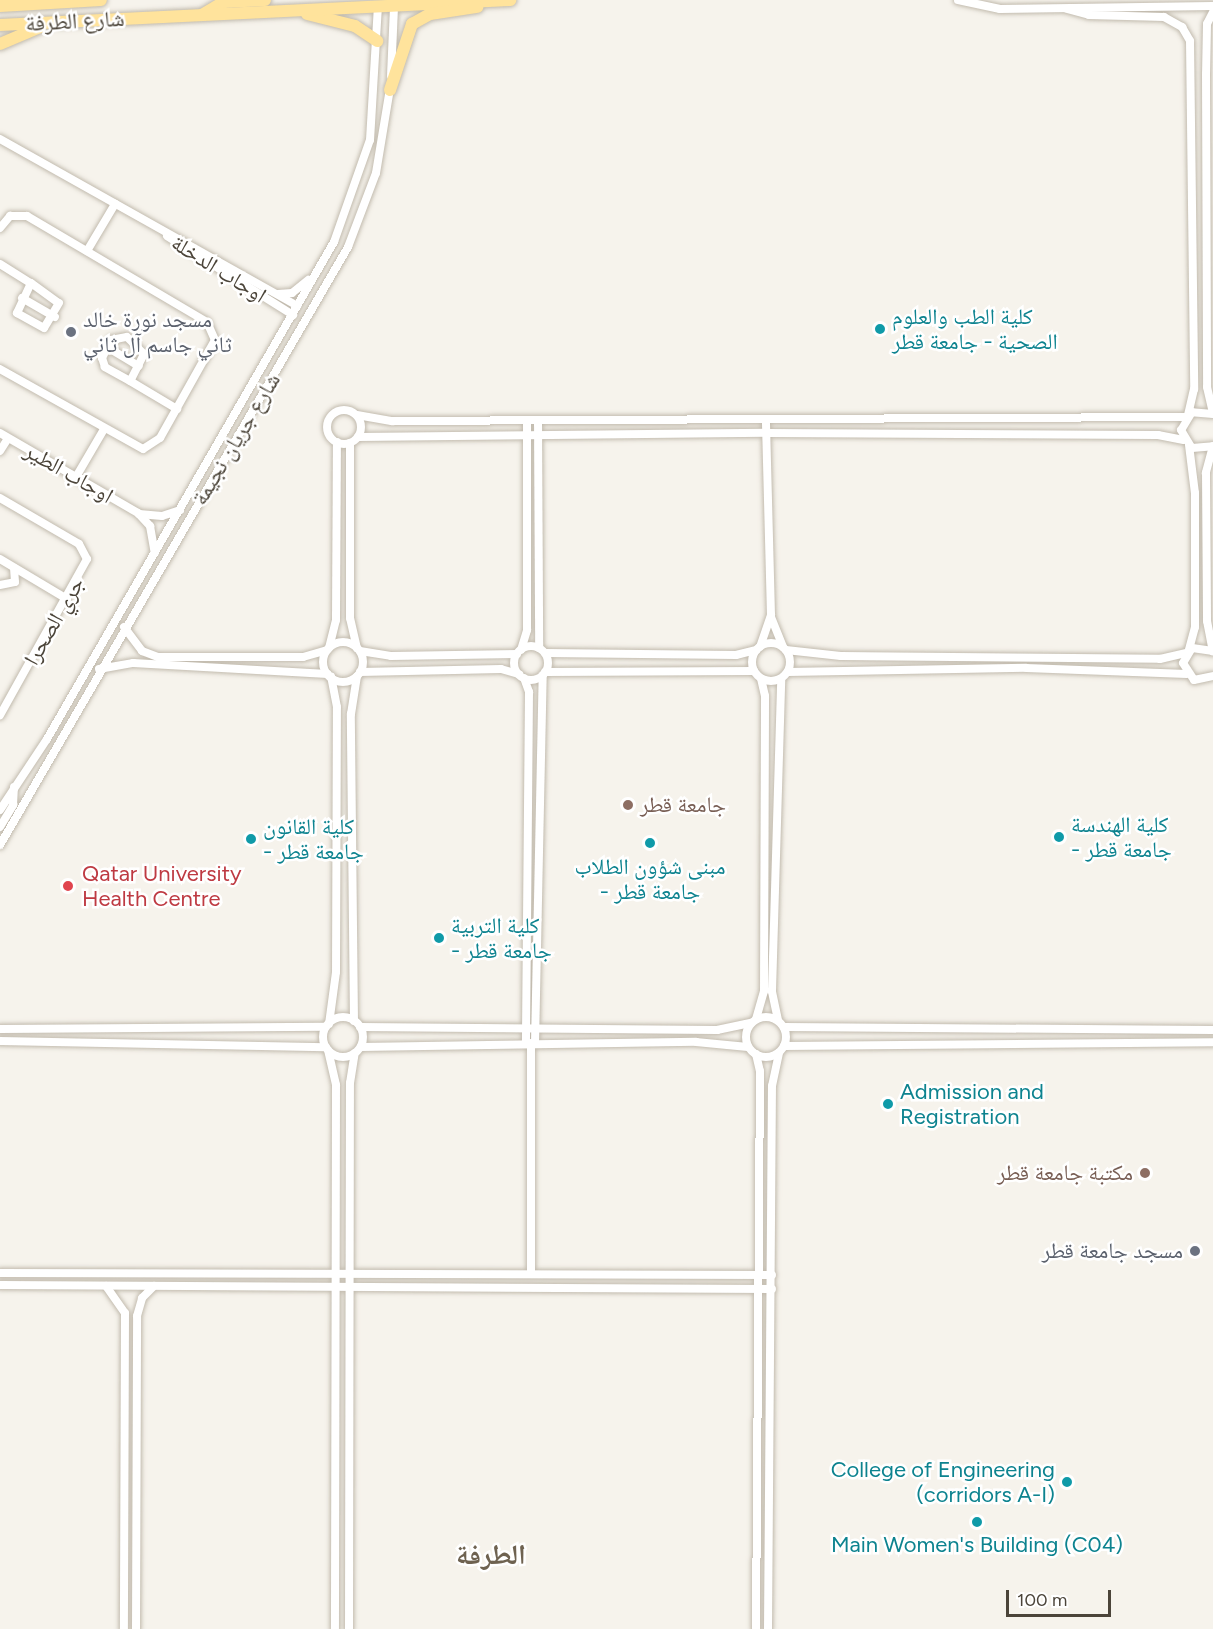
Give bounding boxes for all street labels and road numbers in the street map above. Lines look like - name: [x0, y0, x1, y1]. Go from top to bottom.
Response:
- street label: شارع الطرفة: [25, 5, 125, 37]
- street label: اوجاب الدخلة: [167, 229, 271, 309]
- street label: شارع جريان نجيمة: [186, 368, 286, 510]
- street label: اوجاب الطير: [20, 437, 118, 509]
- street label: جري الصحرا: [18, 572, 90, 670]

